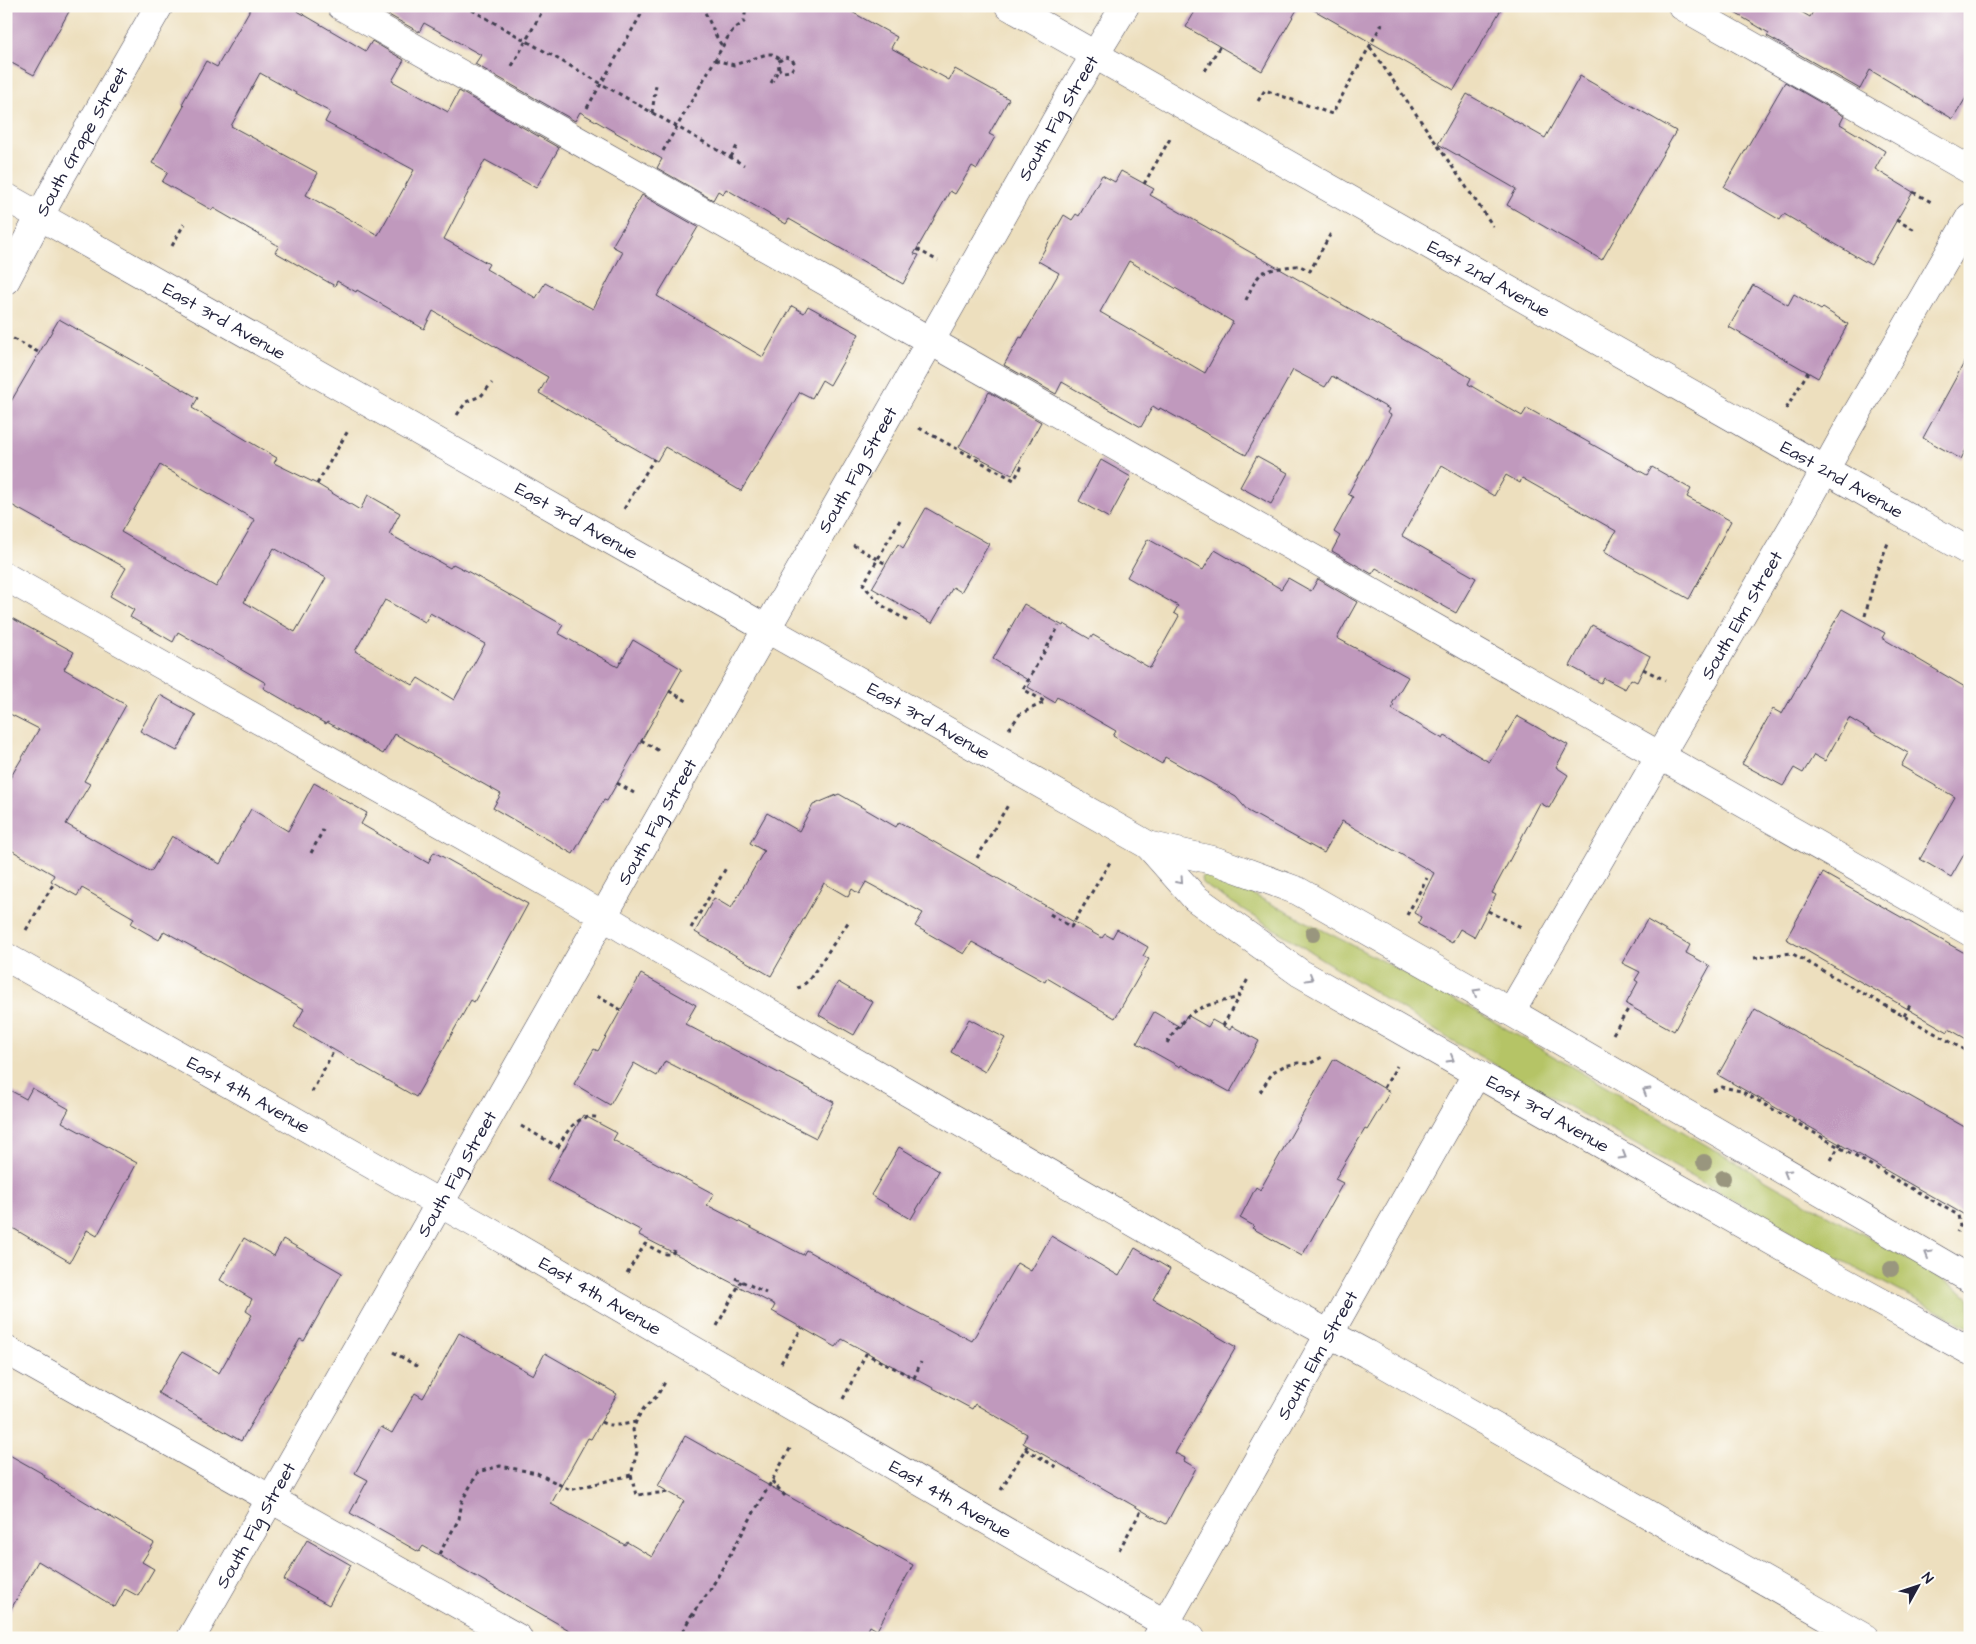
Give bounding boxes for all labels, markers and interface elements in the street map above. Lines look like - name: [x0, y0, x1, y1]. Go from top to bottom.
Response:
- street label: South Fig Street: [1012, 50, 1105, 186]
- street label: South Grape Street: [30, 61, 135, 221]
- street label: East 2nd Avenue: [1423, 234, 1555, 324]
- street label: East 3rd Avenue: [158, 277, 290, 366]
- street label: South Fig Street: [812, 402, 904, 538]
- street label: East 2nd Avenue: [1776, 435, 1908, 525]
- street label: East 3rd Avenue: [510, 476, 642, 566]
- street label: South Elm Street: [1695, 546, 1789, 684]
- street label: East 3rd Avenue: [863, 676, 995, 766]
- street label: South Fig Street: [612, 754, 704, 890]
- one-way arrow: [1174, 876, 1183, 885]
- one-way arrow: [1305, 972, 1314, 982]
- one-way arrow: [1472, 989, 1481, 999]
- street label: East 4th Avenue: [182, 1050, 315, 1140]
- one-way arrow: [1446, 1052, 1455, 1062]
- street label: East 3rd Avenue: [1482, 1069, 1614, 1159]
- one-way arrow: [1643, 1088, 1652, 1098]
- street label: South Fig Street: [411, 1106, 503, 1242]
- one-way arrow: [1618, 1150, 1627, 1160]
- one-way arrow: [1783, 1169, 1792, 1179]
- street label: East 4th Avenue: [534, 1251, 666, 1342]
- one-way arrow: [1924, 1251, 1933, 1261]
- street label: South Elm Street: [1271, 1286, 1364, 1425]
- street label: East 4th Avenue: [884, 1454, 1016, 1545]
- street label: South Fig Street: [210, 1457, 302, 1593]
- north arrow: [1894, 1562, 1944, 1612]
- text: N: [1917, 1568, 1938, 1588]

